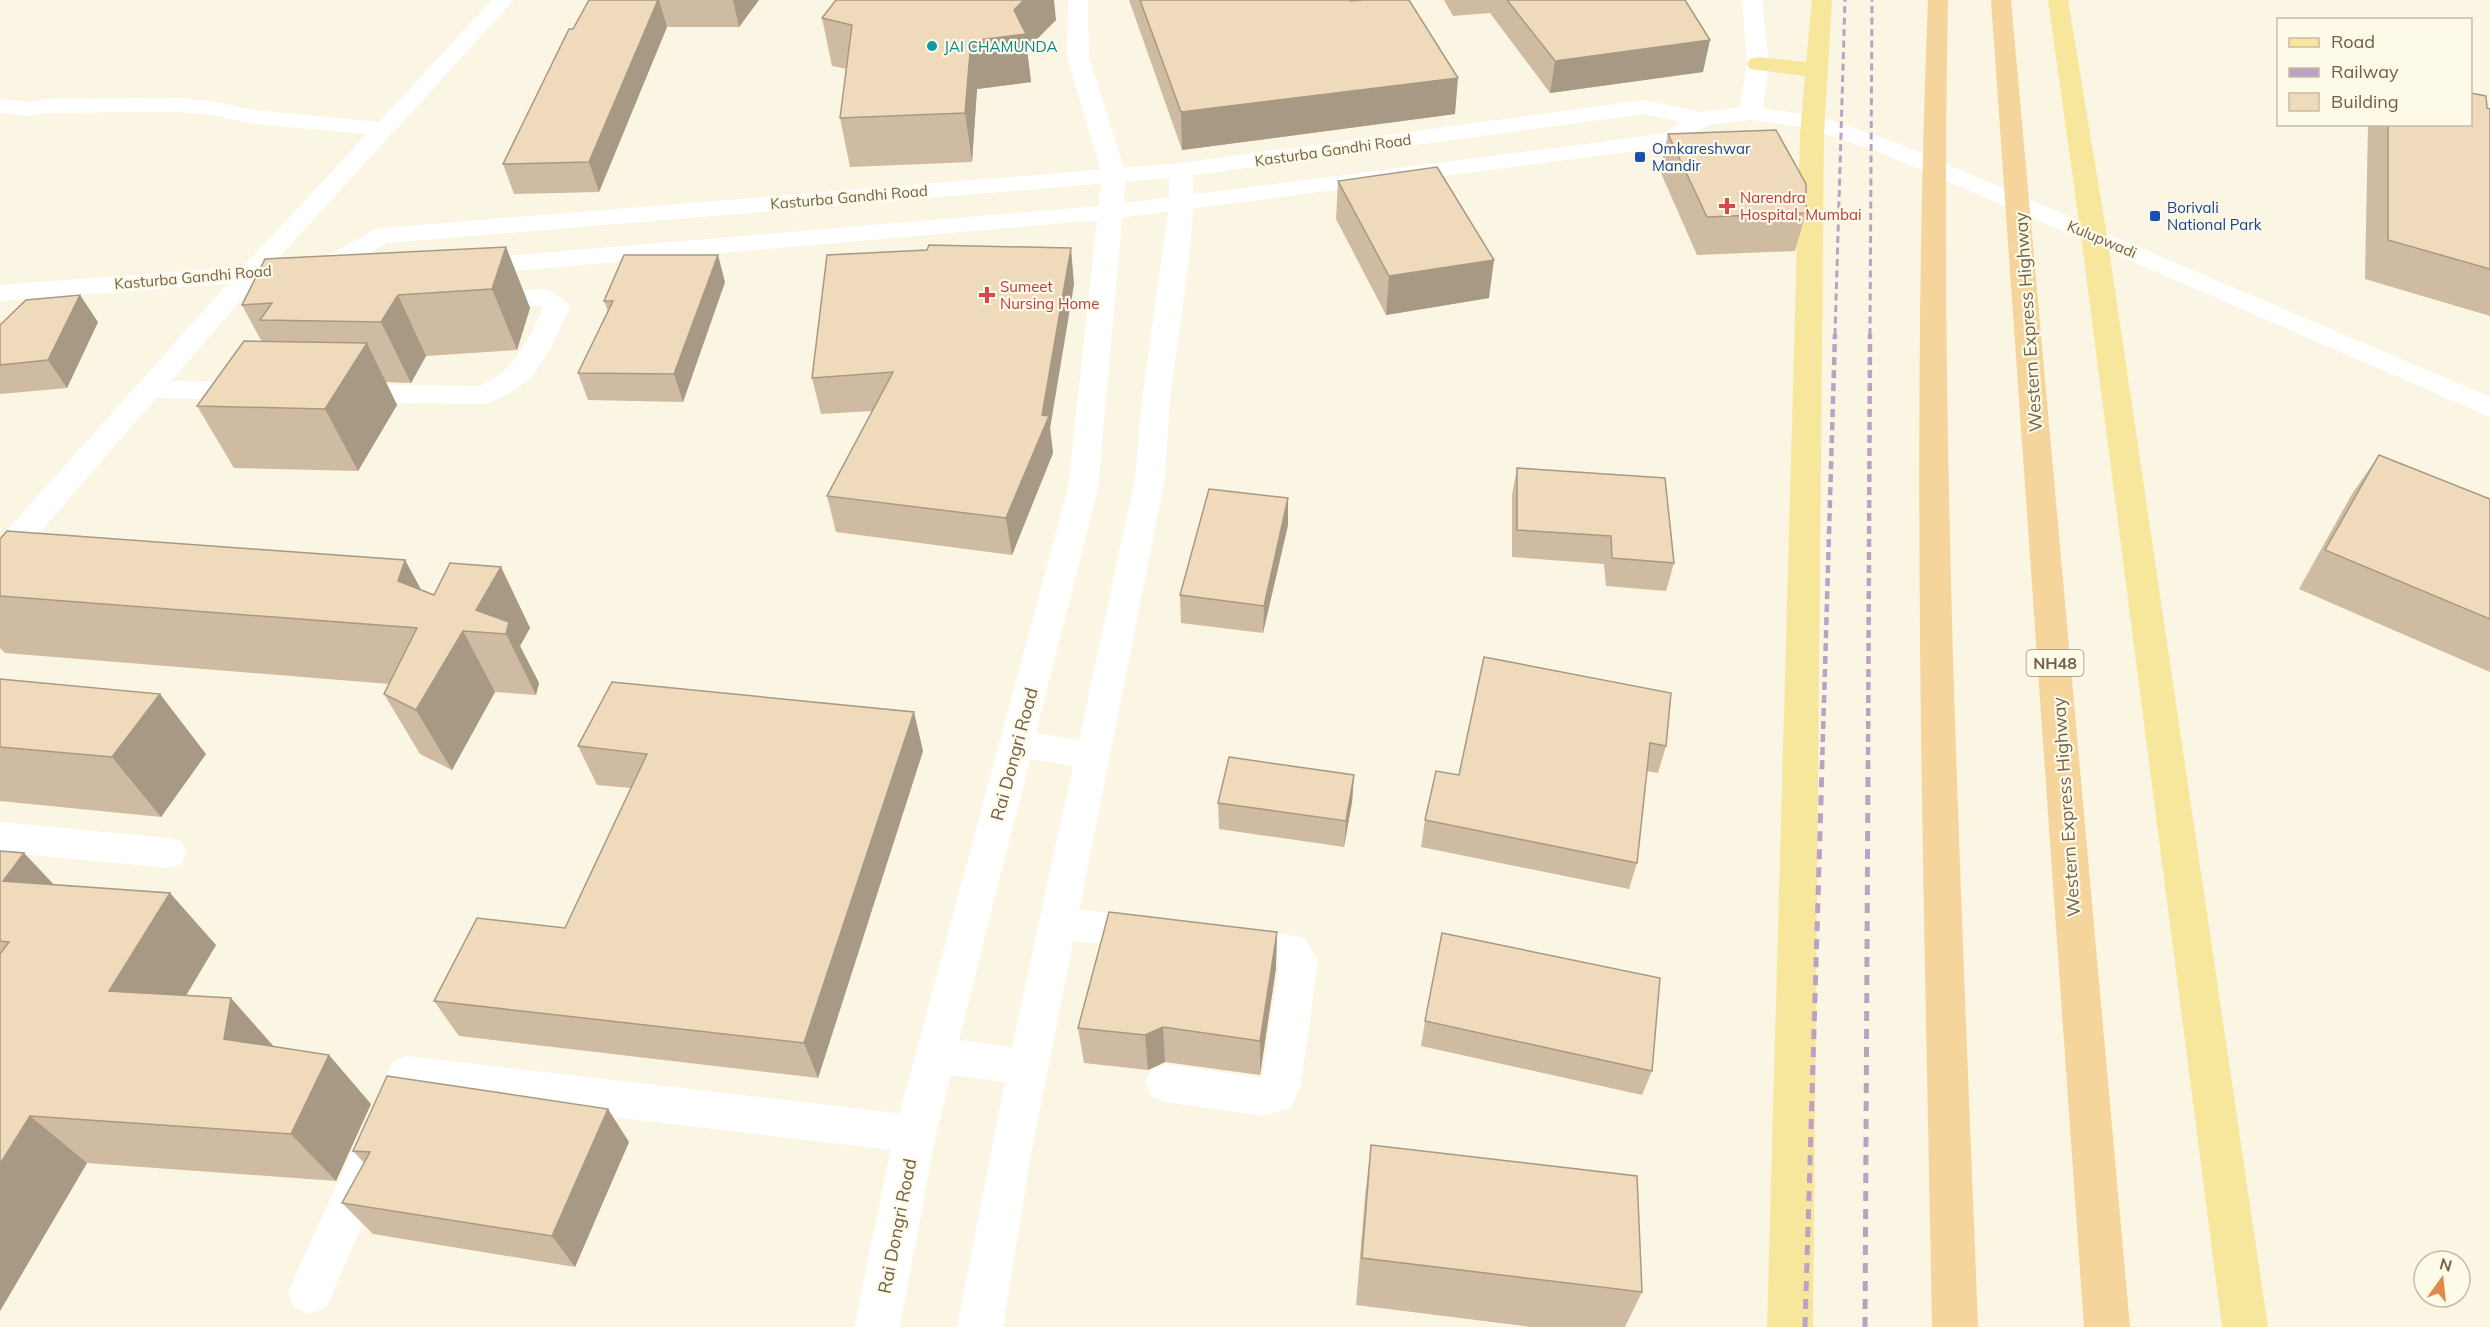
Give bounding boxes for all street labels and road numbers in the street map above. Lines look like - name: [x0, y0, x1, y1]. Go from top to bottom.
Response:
- street label: Kasturba Gandhi Road: [1253, 130, 1413, 170]
- street label: Kasturba Gandhi Road: [769, 181, 929, 213]
- street label: Western Express Highway: [2009, 211, 2047, 433]
- street label: Kulupwadi: [2064, 216, 2140, 262]
- street label: Kasturba Gandhi Road: [113, 261, 273, 293]
- road number: NH48: [2026, 650, 2084, 676]
- street label: Rai Dongri Road: [985, 685, 1043, 823]
- street label: Western Express Highway: [2047, 696, 2085, 918]
- street label: Rai Dongri Road: [873, 1157, 921, 1295]

